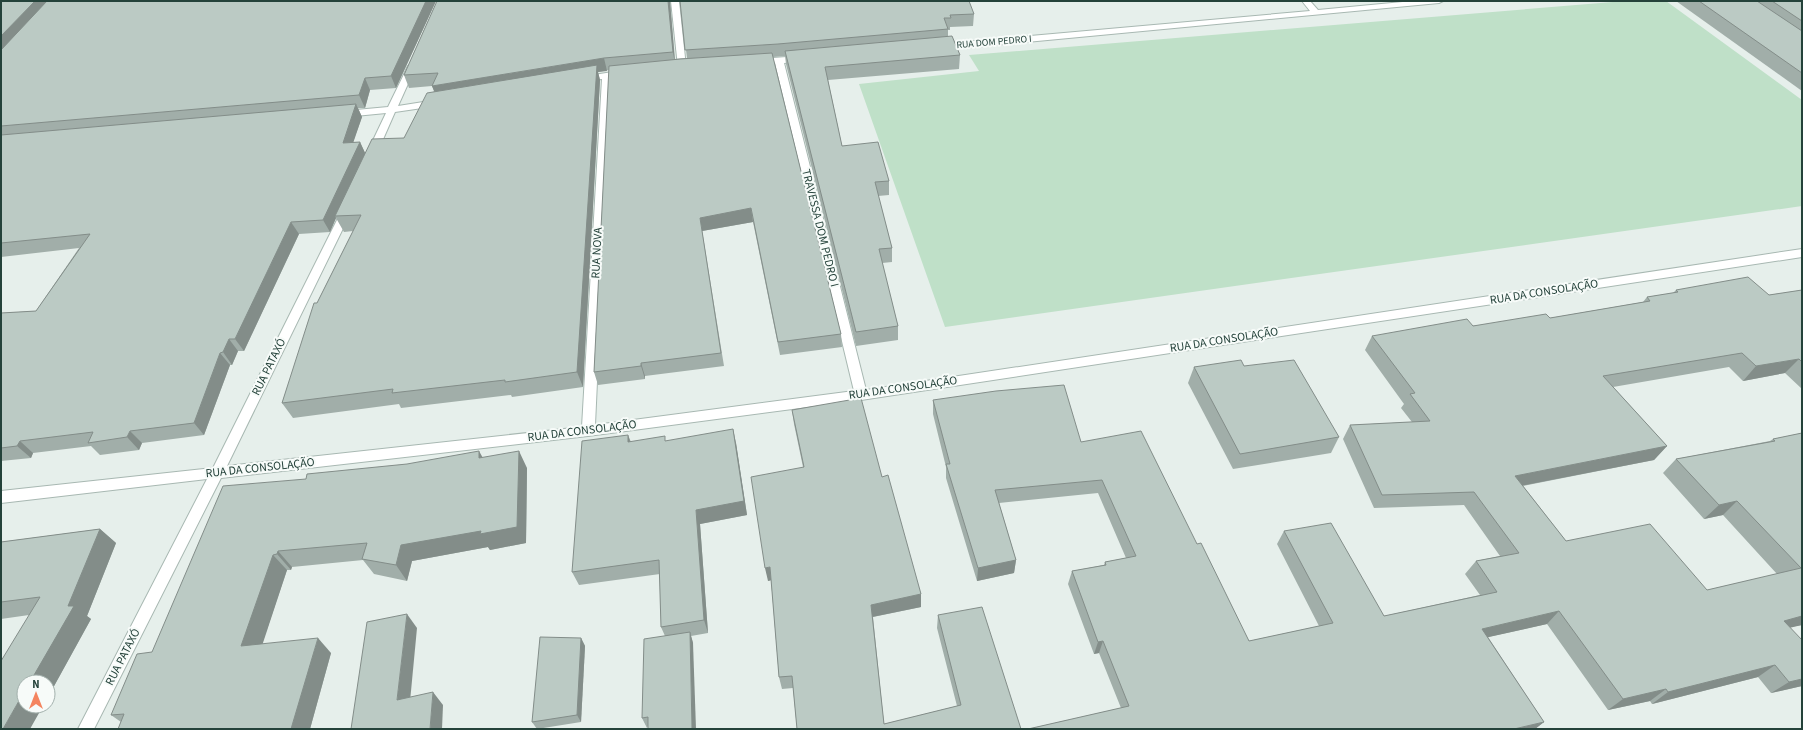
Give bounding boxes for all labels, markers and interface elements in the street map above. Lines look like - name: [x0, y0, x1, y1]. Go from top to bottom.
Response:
- street label: RUA DOM PEDRO I: [956, 32, 1032, 52]
- street label: TRAVESSA DOM PEDRO I: [797, 167, 843, 289]
- street label: RUA NOVA: [587, 226, 607, 279]
- street label: RUA DA CONSOLAÇÃO: [1489, 275, 1599, 309]
- street label: RUA DA CONSOLAÇÃO: [1169, 323, 1279, 357]
- street label: RUA PATAXÓ: [248, 335, 290, 399]
- street label: RUA DA CONSOLAÇÃO: [848, 372, 958, 404]
- street label: RUA DA CONSOLAÇÃO: [527, 416, 637, 446]
- street label: RUA DA CONSOLAÇÃO: [205, 454, 315, 482]
- street label: RUA PATAXÓ: [101, 626, 145, 688]
- north arrow: [16, 674, 56, 714]
- text: N: [32, 677, 40, 692]

